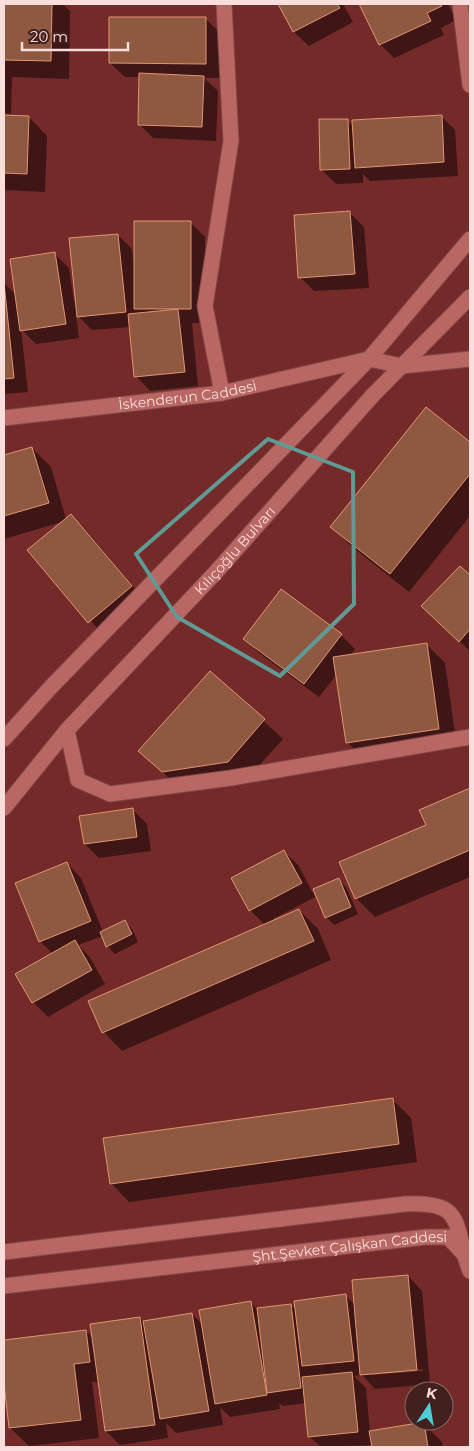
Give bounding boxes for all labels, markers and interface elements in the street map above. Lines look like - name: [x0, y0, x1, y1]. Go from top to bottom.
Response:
- scale bar: [22, 20, 129, 52]
- text: 20 m: [30, 27, 68, 46]
- street label: İskenderun Caddesi: [118, 376, 258, 414]
- street label: Kılıçoğlu Bulvarı: [190, 502, 279, 598]
- street label: Şht.Şevket Çalışkan Caddesi: [251, 1228, 447, 1266]
- north arrow: [404, 1381, 454, 1431]
- text: K: [425, 1383, 439, 1403]

